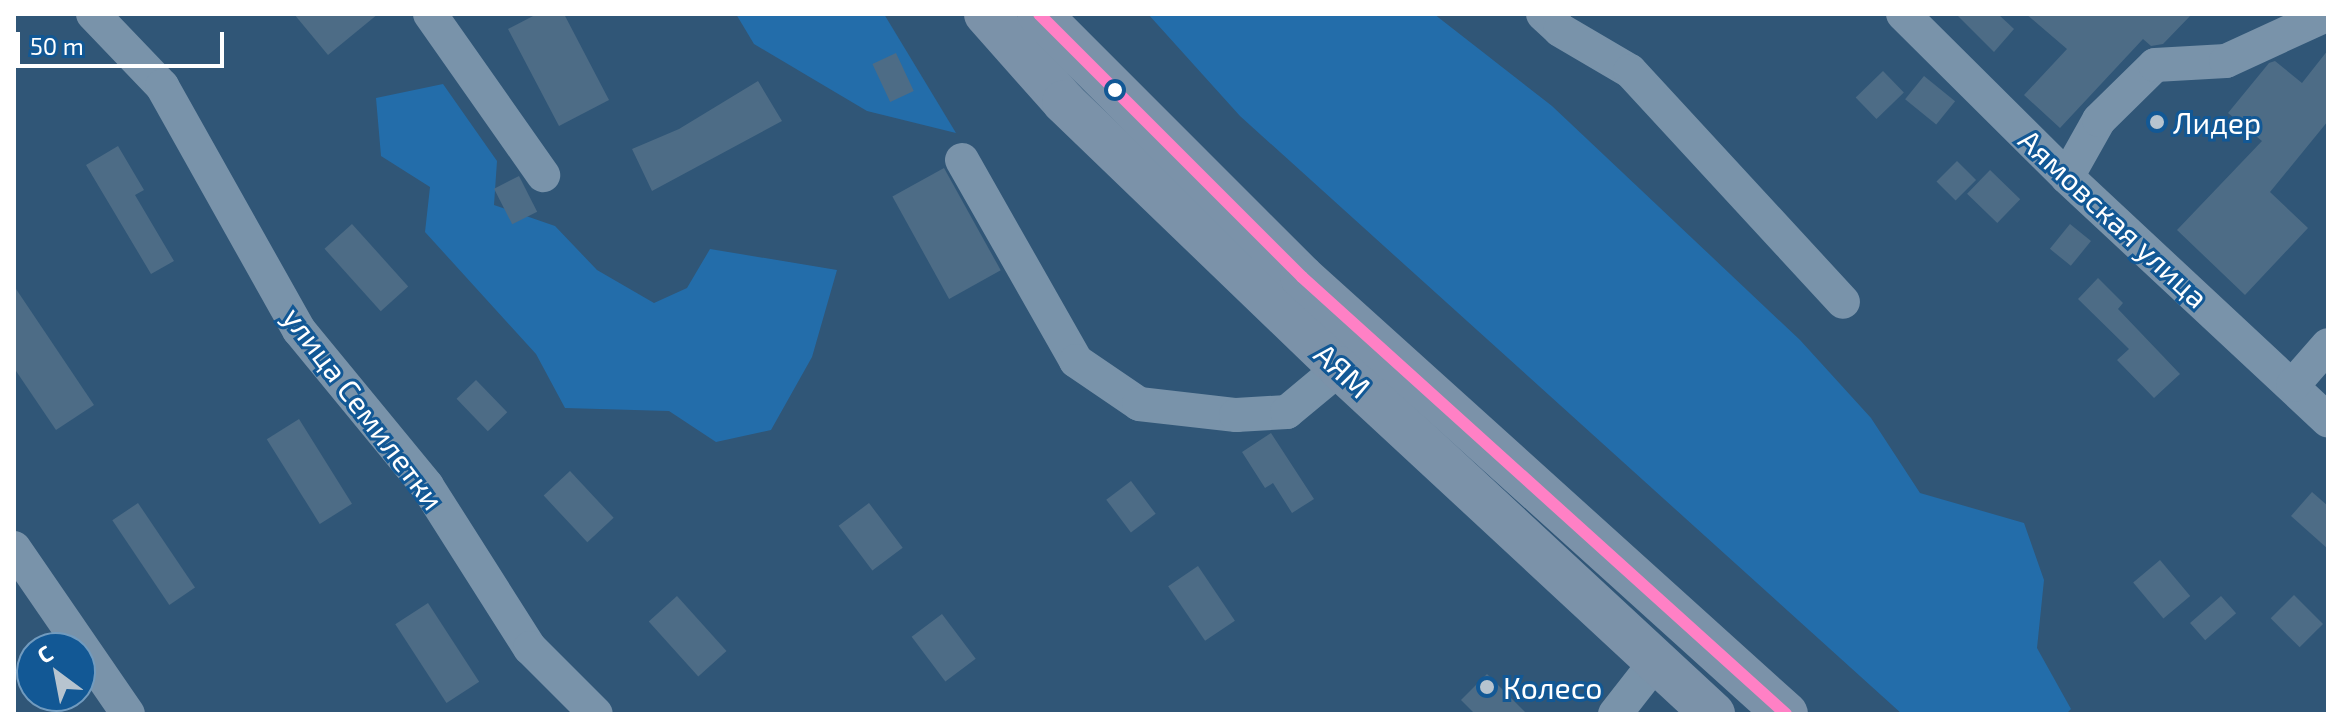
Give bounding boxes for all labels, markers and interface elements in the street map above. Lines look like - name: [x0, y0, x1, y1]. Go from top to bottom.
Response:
- scale bar: [20, 16, 228, 66]
- text: 50 m: [30, 31, 84, 60]
- unlabelled marker: [1107, 82, 1123, 98]
- place label: Лидер: [2173, 104, 2261, 140]
- marker: Лидер: [2148, 113, 2166, 131]
- street label: Аямовская улица: [2012, 121, 2216, 315]
- street label: улица Семилетки: [276, 300, 452, 516]
- street label: АЯМ: [1308, 335, 1378, 405]
- north arrow: [16, 632, 96, 712]
- text: С: [32, 639, 57, 668]
- place label: Колесо: [1503, 669, 1602, 705]
- marker: Колесо: [1478, 678, 1496, 696]

